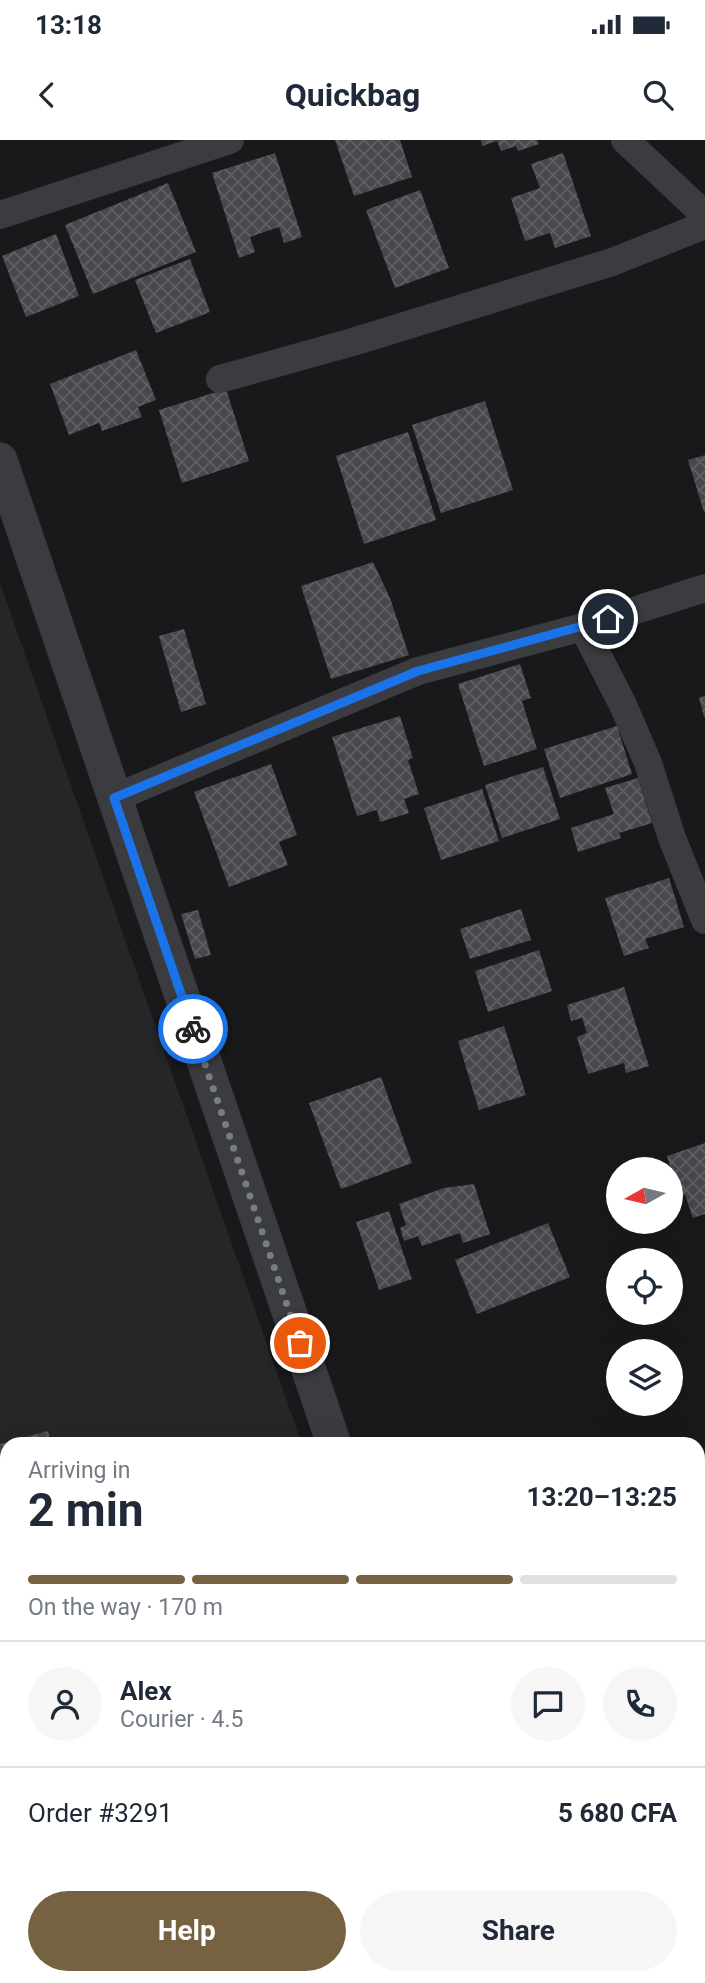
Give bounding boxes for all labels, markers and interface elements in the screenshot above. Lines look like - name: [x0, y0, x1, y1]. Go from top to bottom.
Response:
- text: 13:18: [35, 10, 102, 40]
- icon: back: [28, 76, 66, 114]
- text: Quickbag: [285, 76, 420, 114]
- icon: search: [639, 76, 677, 114]
- pin: [578, 589, 638, 649]
- icon: home: [589, 600, 627, 638]
- courier: [158, 994, 228, 1064]
- icon: bike: [174, 1010, 212, 1048]
- north arrow: [606, 1157, 682, 1234]
- map controls: [606, 1157, 683, 1416]
- button: locate: [606, 1248, 683, 1325]
- pin: [270, 1313, 330, 1373]
- icon: bag: [281, 1324, 319, 1362]
- button: layers: [606, 1339, 683, 1416]
- text: Arriving in: [28, 1457, 131, 1484]
- text: 13:20–13:25: [527, 1482, 677, 1512]
- text: 2 min: [28, 1483, 144, 1537]
- text: On the way · 170 m: [28, 1594, 223, 1621]
- button: person: [28, 1667, 102, 1741]
- button: chat: [511, 1667, 585, 1741]
- button: phone: [603, 1667, 677, 1741]
- text: Alex: [120, 1676, 172, 1706]
- text: Courier · 4.5: [120, 1706, 243, 1733]
- text: Order #3291: [28, 1798, 173, 1828]
- text: 5 680 CFA: [558, 1798, 677, 1828]
- button: Help: [28, 1891, 346, 1971]
- button: Share: [360, 1891, 677, 1971]

